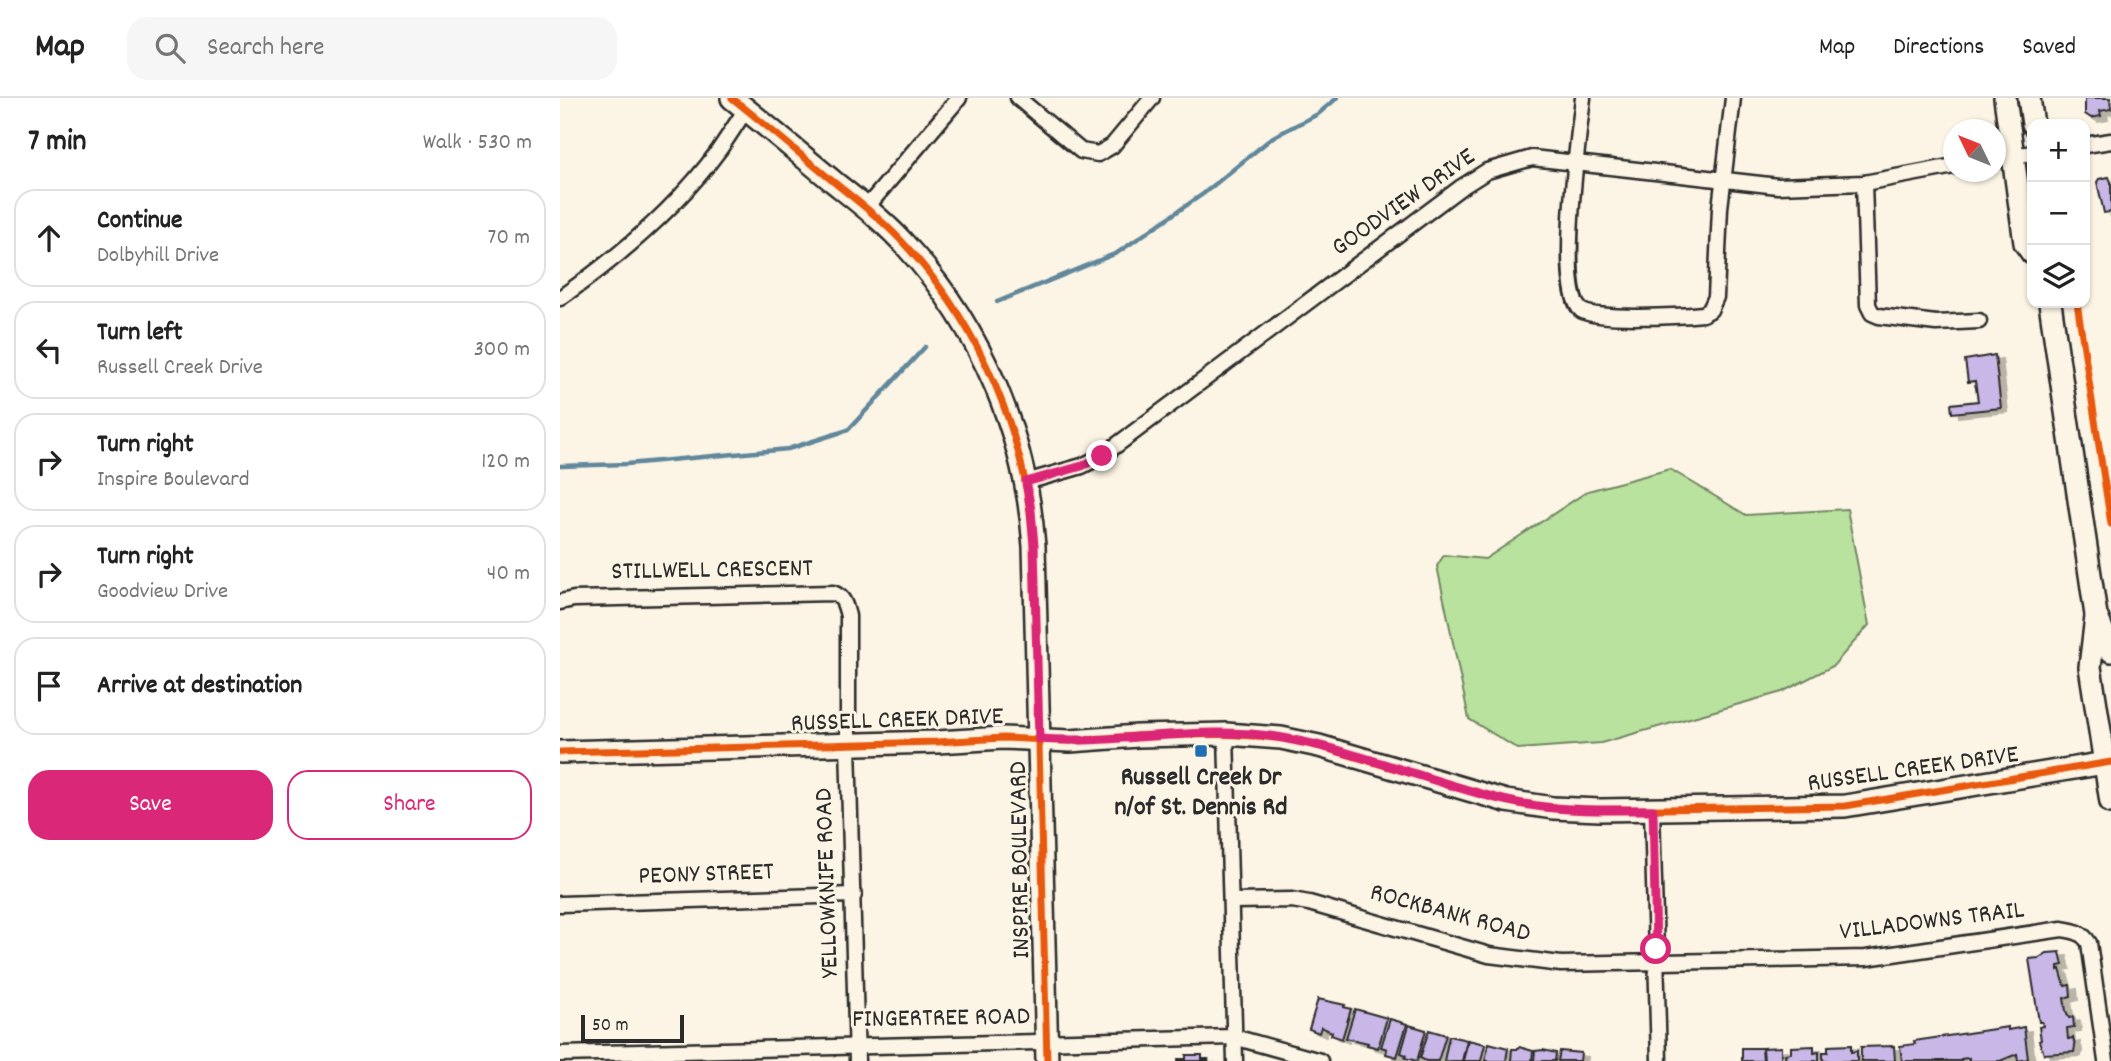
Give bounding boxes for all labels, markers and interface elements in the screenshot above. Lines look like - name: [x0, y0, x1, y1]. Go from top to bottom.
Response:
- search box: [127, 17, 617, 80]
- text: Map: [35, 25, 85, 72]
- icon: search: [151, 29, 189, 67]
- text: Search here: [207, 30, 325, 67]
- text: Map: [1819, 31, 1855, 65]
- text: Directions: [1893, 31, 1984, 65]
- text: Saved: [2022, 31, 2076, 65]
- north arrow: [1943, 119, 2006, 182]
- map controls: [2027, 119, 2090, 308]
- button: +: [2027, 119, 2090, 182]
- text: 7 min: [28, 122, 86, 165]
- text: Walk · 530 m: [423, 127, 532, 160]
- street label: GOODVIEW DRIVE: [1325, 140, 1484, 266]
- button: −: [2027, 182, 2090, 245]
- text: Continue: [97, 203, 182, 240]
- icon: ahead: [30, 219, 68, 257]
- text: 70 m: [488, 222, 530, 255]
- text: Dolbyhill Drive: [97, 240, 219, 273]
- button: layers: [2027, 245, 2090, 308]
- text: Turn left: [97, 315, 183, 352]
- icon: left: [30, 331, 68, 369]
- text: 300 m: [474, 334, 530, 367]
- text: Russell Creek Drive: [97, 352, 263, 385]
- text: Turn right: [97, 427, 194, 464]
- route end: [1086, 440, 1117, 471]
- icon: right: [30, 443, 68, 481]
- text: 120 m: [481, 446, 530, 479]
- text: Inspire Boulevard: [97, 464, 250, 497]
- text: Turn right: [97, 539, 194, 576]
- street label: STILLWELL CRESCENT: [611, 551, 814, 591]
- icon: right: [30, 555, 68, 593]
- text: 40 m: [487, 558, 530, 591]
- text: Goodview Drive: [97, 576, 228, 609]
- icon: arrive: [30, 667, 68, 705]
- text: Arrive at destination: [97, 668, 302, 705]
- street label: RUSSELL CREEK DRIVE: [790, 699, 1004, 743]
- street label: RUSSELL CREEK DRIVE: [1805, 737, 2021, 803]
- marker: Russell Creek Dr n/of St. Dennis Rd: [1193, 743, 1209, 759]
- place label: Russell Creek Dr n/of St. Dennis Rd: [1115, 760, 1287, 827]
- street label: INSPIRE BOULEVARD: [1001, 761, 1041, 959]
- button: Save: [28, 770, 273, 840]
- button: Share: [287, 770, 532, 840]
- street label: YELLOWKNIFE ROAD: [806, 787, 850, 979]
- street label: PEONY STREET: [638, 854, 775, 896]
- street label: ROCKBANK ROAD: [1366, 875, 1534, 953]
- street label: VILLADOWNS TRAIL: [1838, 892, 2027, 952]
- route start: [1640, 933, 1671, 964]
- street label: FINGERTREE ROAD: [852, 999, 1030, 1039]
- scale bar: [581, 1012, 684, 1044]
- text: 50 m: [592, 1013, 629, 1040]

